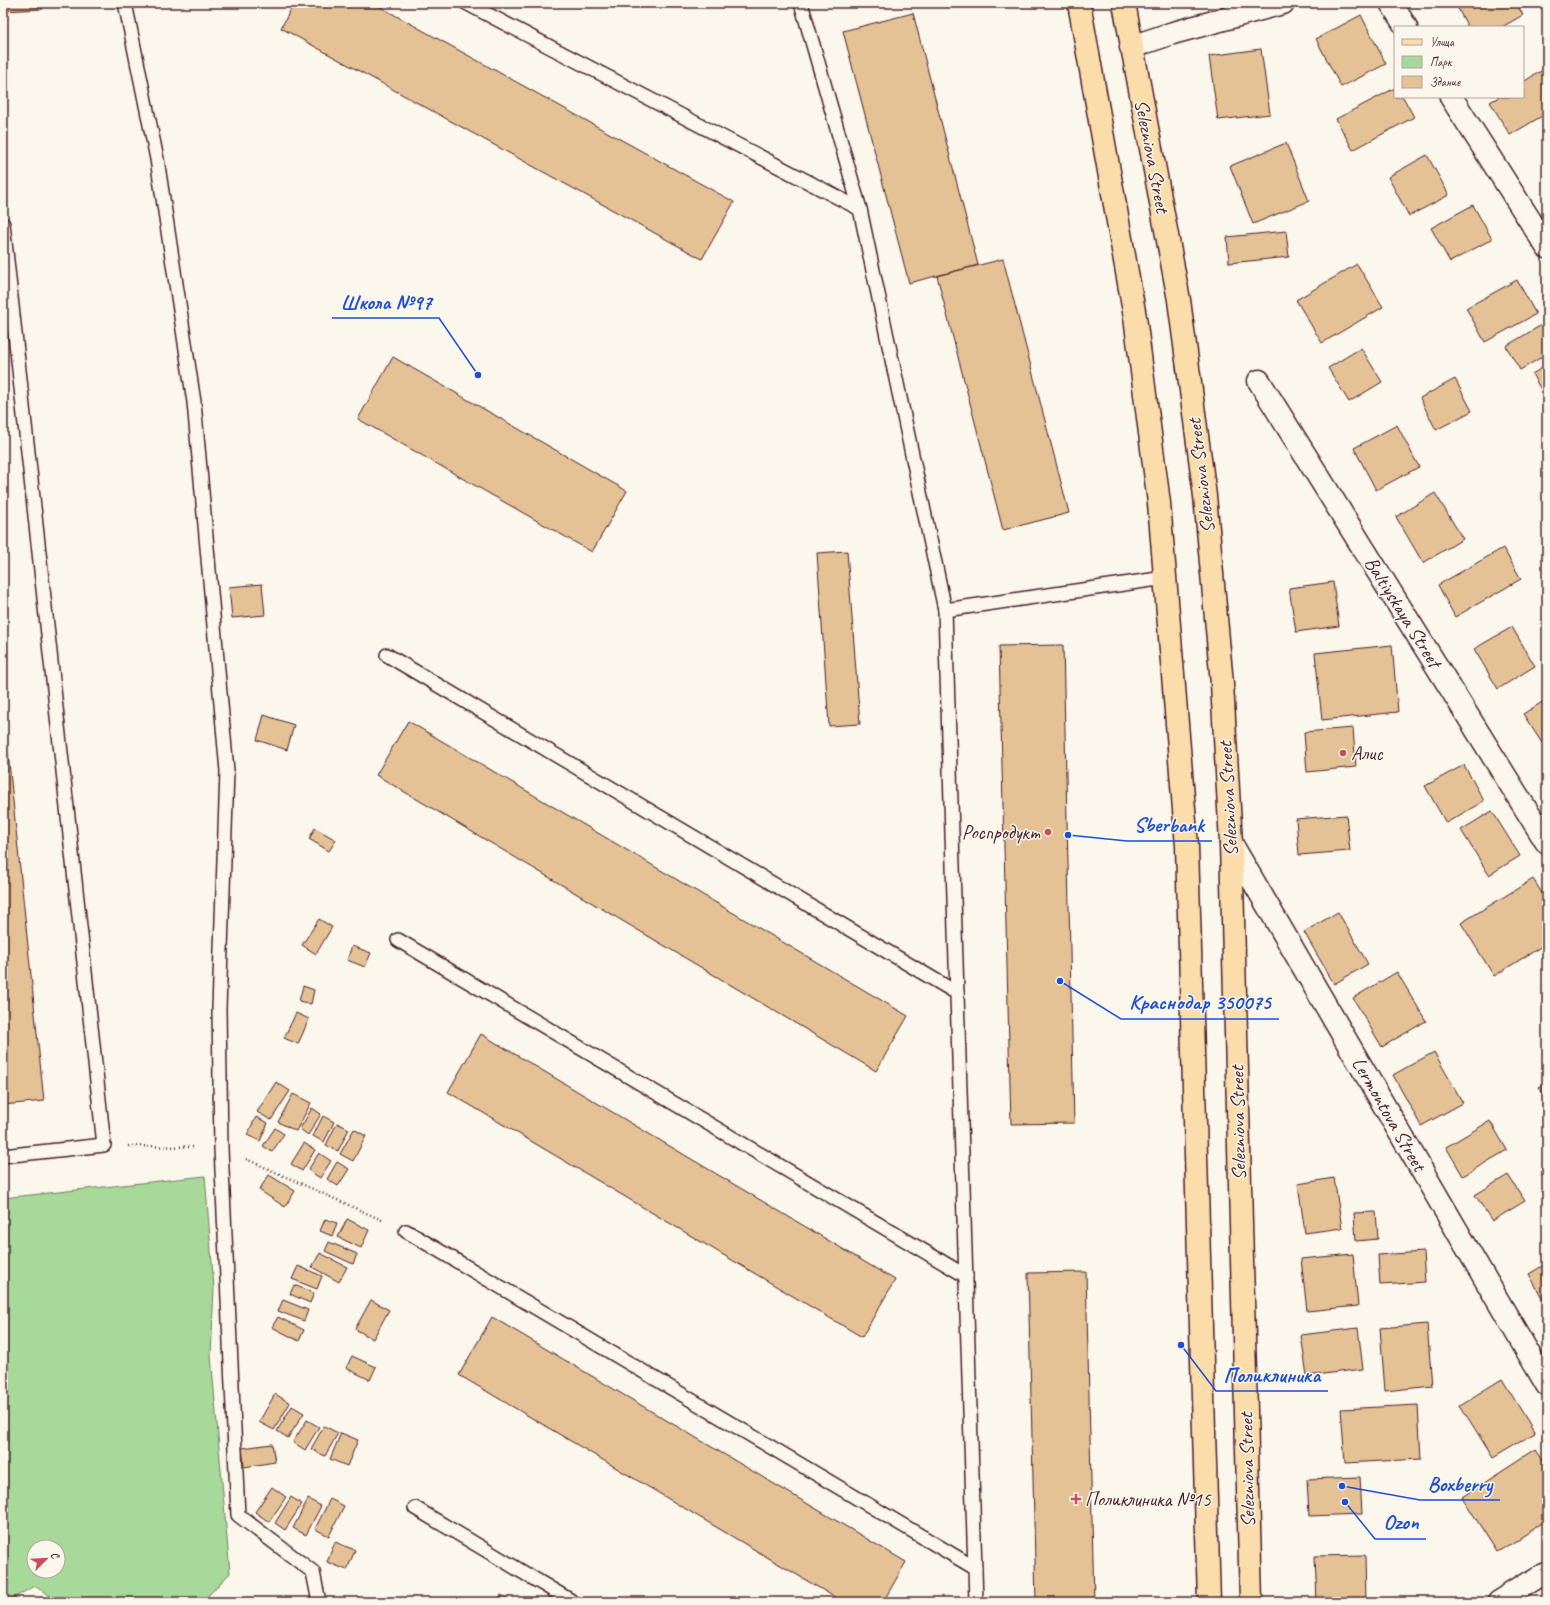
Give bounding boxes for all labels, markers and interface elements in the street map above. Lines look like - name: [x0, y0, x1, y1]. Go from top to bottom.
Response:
- legend: [1394, 26, 1524, 98]
- text: Улица: [1430, 34, 1455, 50]
- text: Парк: [1430, 54, 1453, 70]
- text: Здание: [1430, 74, 1461, 90]
- street label: Selezniova Street: [1129, 97, 1176, 217]
- callout: Школа №97: [332, 285, 439, 318]
- text: Школа №97: [340, 289, 434, 315]
- street label: Selezniova Street: [1181, 415, 1220, 534]
- street label: Baltiyskaya Street: [1359, 552, 1449, 675]
- street label: Selezniova Street: [1212, 739, 1243, 857]
- place label: Алис: [1351, 741, 1384, 766]
- marker: Алис: [1338, 748, 1348, 758]
- callout: Sberbank: [1127, 808, 1212, 841]
- text: Sberbank: [1134, 812, 1206, 838]
- place label: Роспродукт: [962, 820, 1041, 845]
- marker: Роспродукт: [1043, 827, 1053, 837]
- callout: Краснодар 350075: [1121, 986, 1279, 1019]
- text: Краснодар 350075: [1129, 989, 1273, 1015]
- street label: Lermontova Street: [1346, 1053, 1433, 1178]
- street label: Selezniova Street: [1224, 1063, 1251, 1181]
- callout: Поликлиника: [1216, 1358, 1328, 1391]
- text: Поликлиника: [1224, 1362, 1322, 1388]
- street label: Selezniova Street: [1233, 1410, 1260, 1528]
- callout: Boxberry: [1420, 1467, 1500, 1500]
- text: Boxberry: [1428, 1471, 1494, 1498]
- place label: Поликлиника №15: [1085, 1487, 1212, 1512]
- marker: Поликлиника №15: [1070, 1493, 1082, 1505]
- callout: Ozon: [1375, 1506, 1426, 1539]
- text: Ozon: [1383, 1509, 1419, 1535]
- north arrow: [26, 1539, 66, 1579]
- text: С: [48, 1550, 63, 1562]

